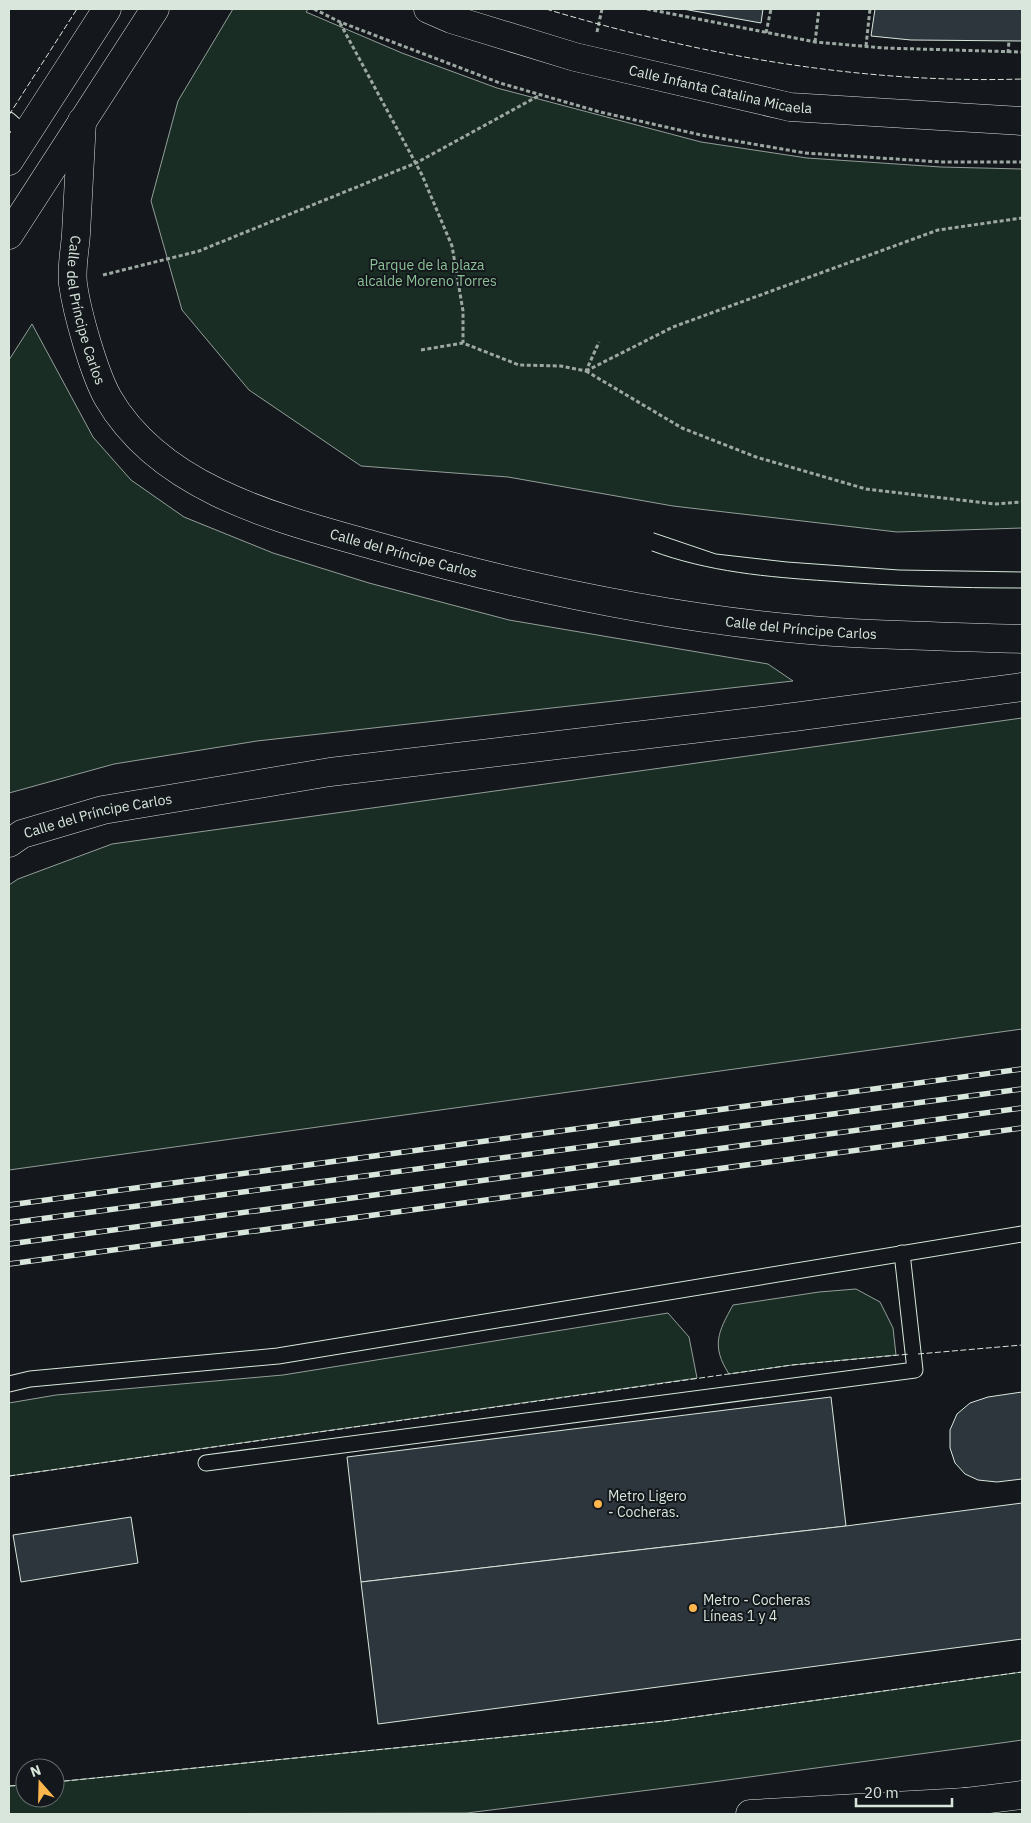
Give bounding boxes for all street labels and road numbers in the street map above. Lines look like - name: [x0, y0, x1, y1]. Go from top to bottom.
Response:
- street label: Calle Infanta Catalina Micaela: [627, 61, 813, 117]
- street label: Calle del Príncipe Carlos: [63, 235, 110, 387]
- street label: Calle del Príncipe Carlos: [328, 524, 480, 582]
- street label: Calle del Príncipe Carlos: [724, 612, 877, 643]
- street label: Calle del Príncipe Carlos: [21, 790, 173, 842]

